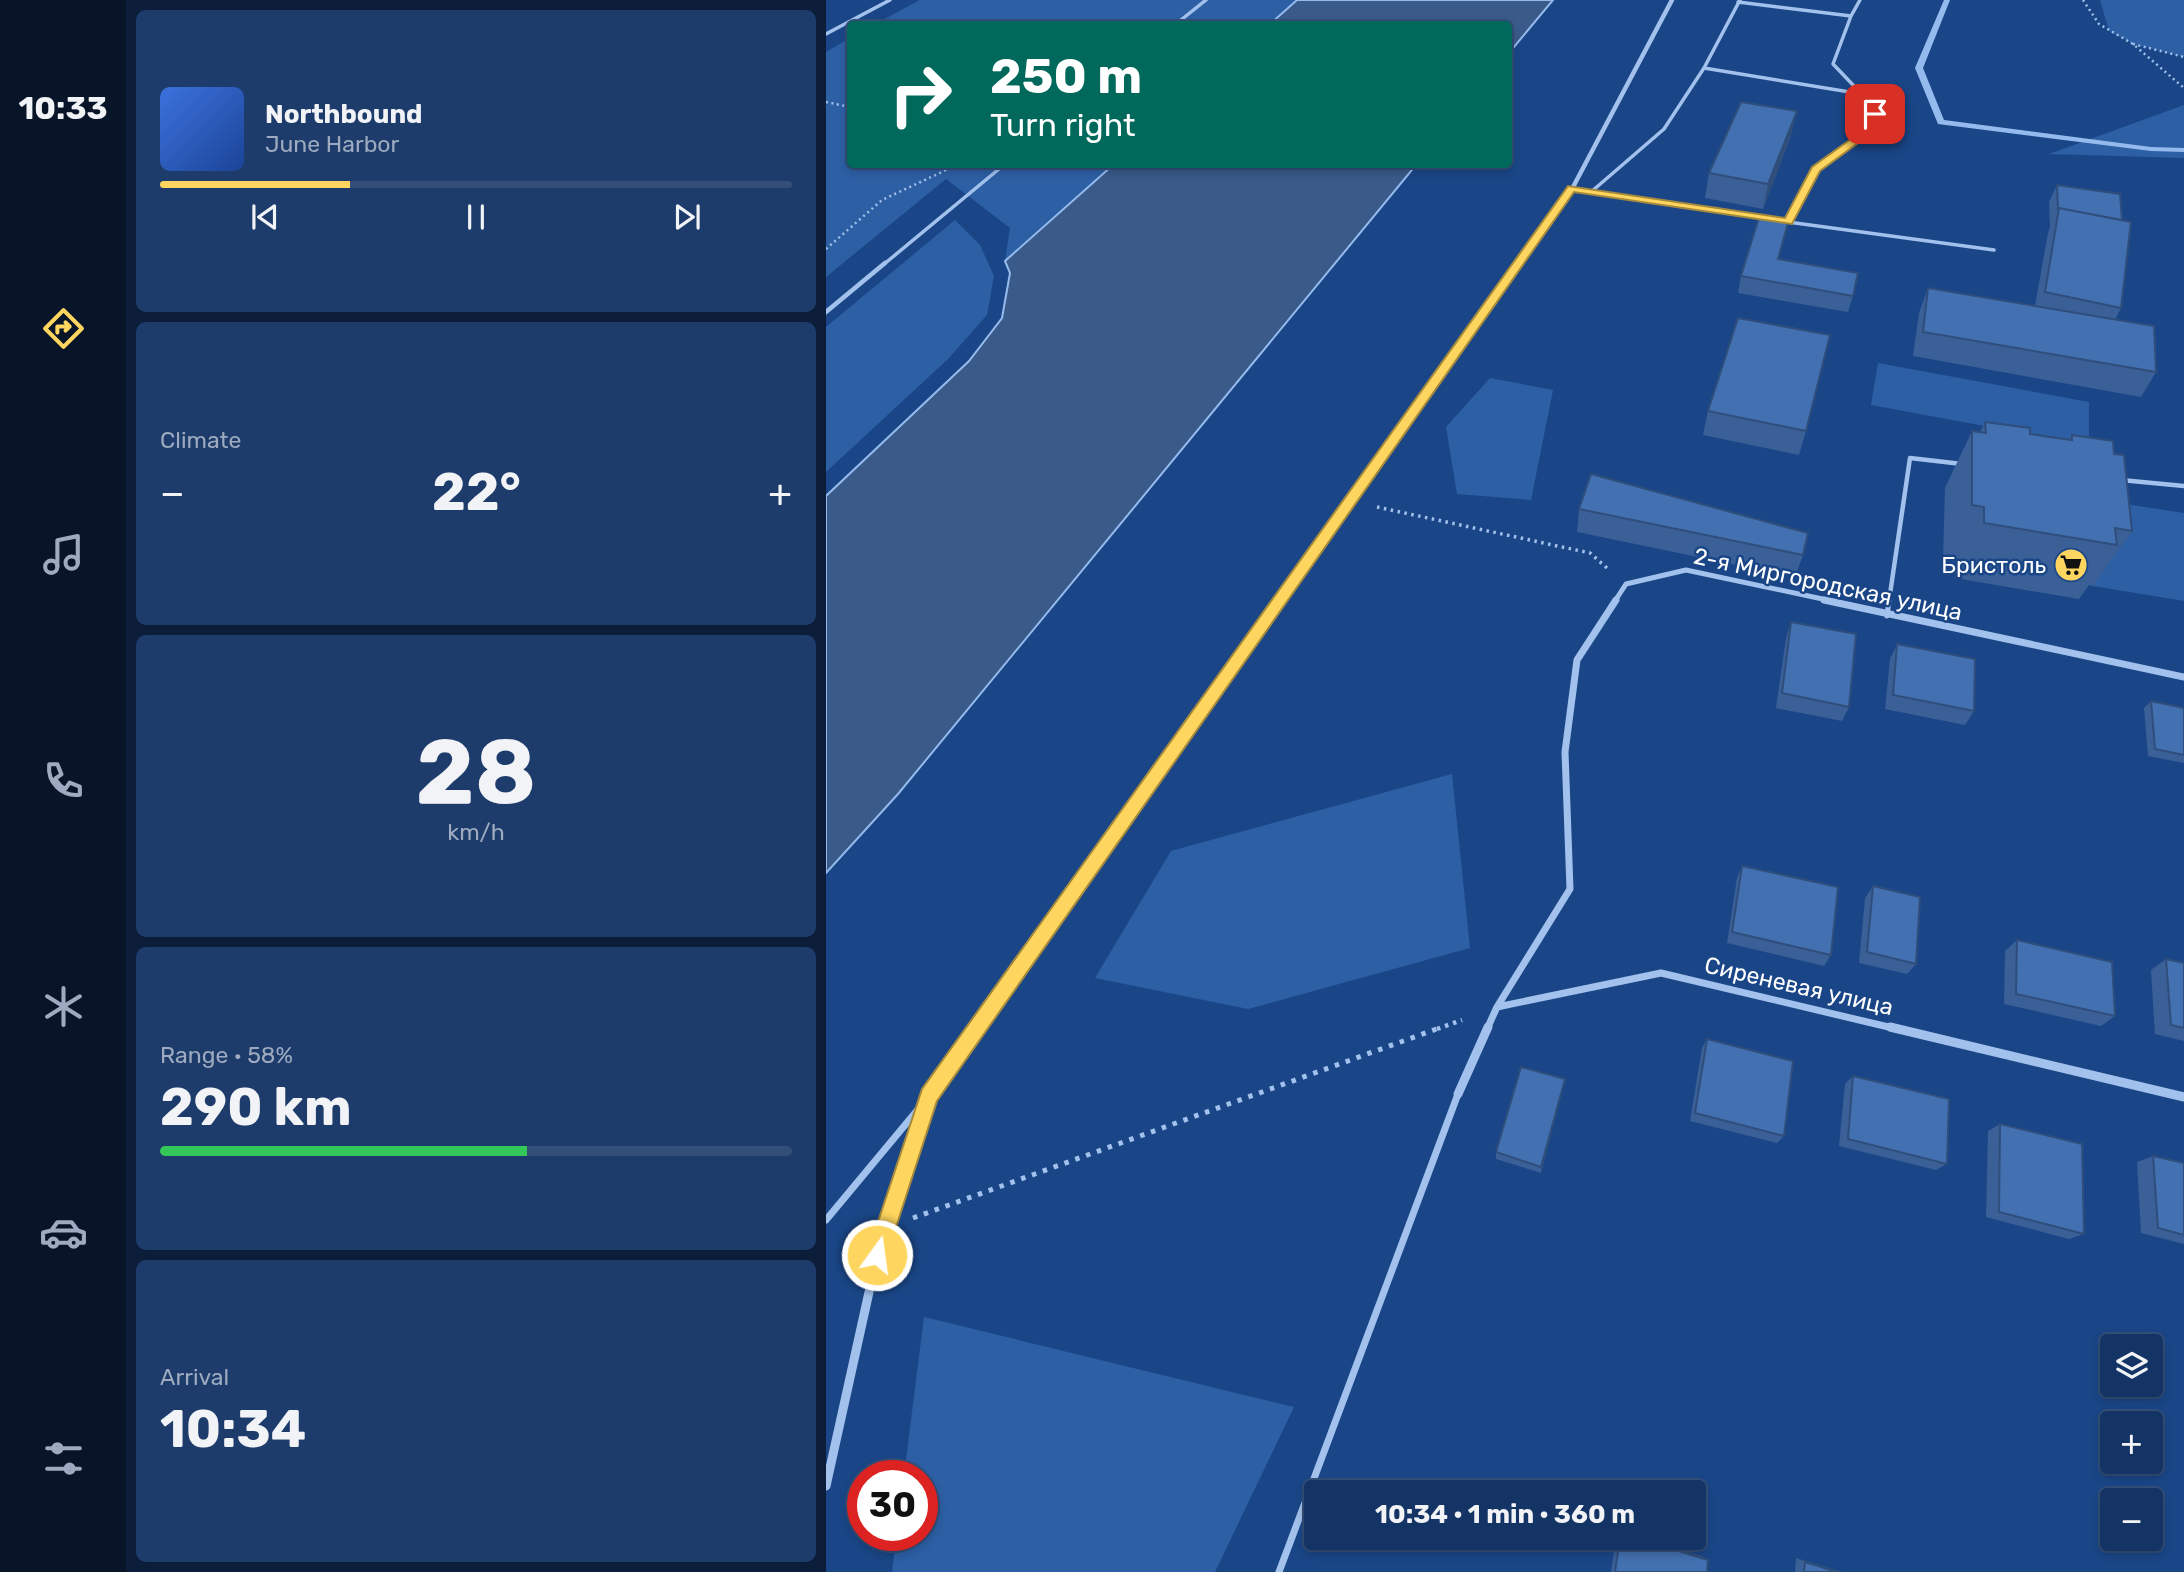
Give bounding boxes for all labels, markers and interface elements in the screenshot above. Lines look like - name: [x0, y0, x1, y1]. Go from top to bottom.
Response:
- text: 250 m: [990, 47, 1142, 105]
- icon: right: [875, 49, 966, 140]
- pin: [1845, 84, 1905, 144]
- text: 10:33: [18, 89, 108, 127]
- icon: arrive: [1856, 95, 1894, 133]
- text: Northbound: [265, 99, 423, 130]
- text: Turn right: [990, 106, 1135, 144]
- text: June Harbor: [265, 130, 399, 158]
- icon: previous: [246, 198, 284, 236]
- icon: pause: [457, 198, 495, 236]
- icon: next: [668, 198, 706, 236]
- icon: directions: [39, 304, 88, 353]
- text: Climate: [160, 426, 241, 454]
- text: 22°: [432, 461, 521, 523]
- text: −: [160, 470, 185, 516]
- text: +: [768, 470, 792, 516]
- icon: music: [39, 530, 88, 579]
- street label: 2-я Миргородская улица: [1691, 542, 1965, 626]
- supermarket icon: Бристоль: [2052, 546, 2090, 584]
- place label: Бристоль: [1941, 551, 2046, 579]
- text: 28: [416, 718, 536, 826]
- icon: phone: [39, 756, 88, 805]
- text: km/h: [447, 818, 505, 846]
- street label: Сиреневая улица: [1702, 951, 1896, 1021]
- icon: climate: [39, 982, 88, 1031]
- text: Range · 58%: [160, 1041, 293, 1069]
- text: 290 km: [160, 1076, 352, 1138]
- icon: car: [39, 1208, 88, 1257]
- position arrow: [840, 1218, 914, 1292]
- map controls: [2100, 1334, 2163, 1551]
- button: layers: [2100, 1334, 2163, 1397]
- text: Arrival: [160, 1363, 229, 1391]
- text: 10:34: [160, 1398, 306, 1460]
- button: +: [2100, 1411, 2163, 1474]
- icon: filters: [39, 1434, 88, 1483]
- speed limit sign: 30: [847, 1460, 938, 1551]
- button: −: [2100, 1488, 2163, 1551]
- text: 10:34 · 1 min · 360 m: [1375, 1499, 1635, 1530]

